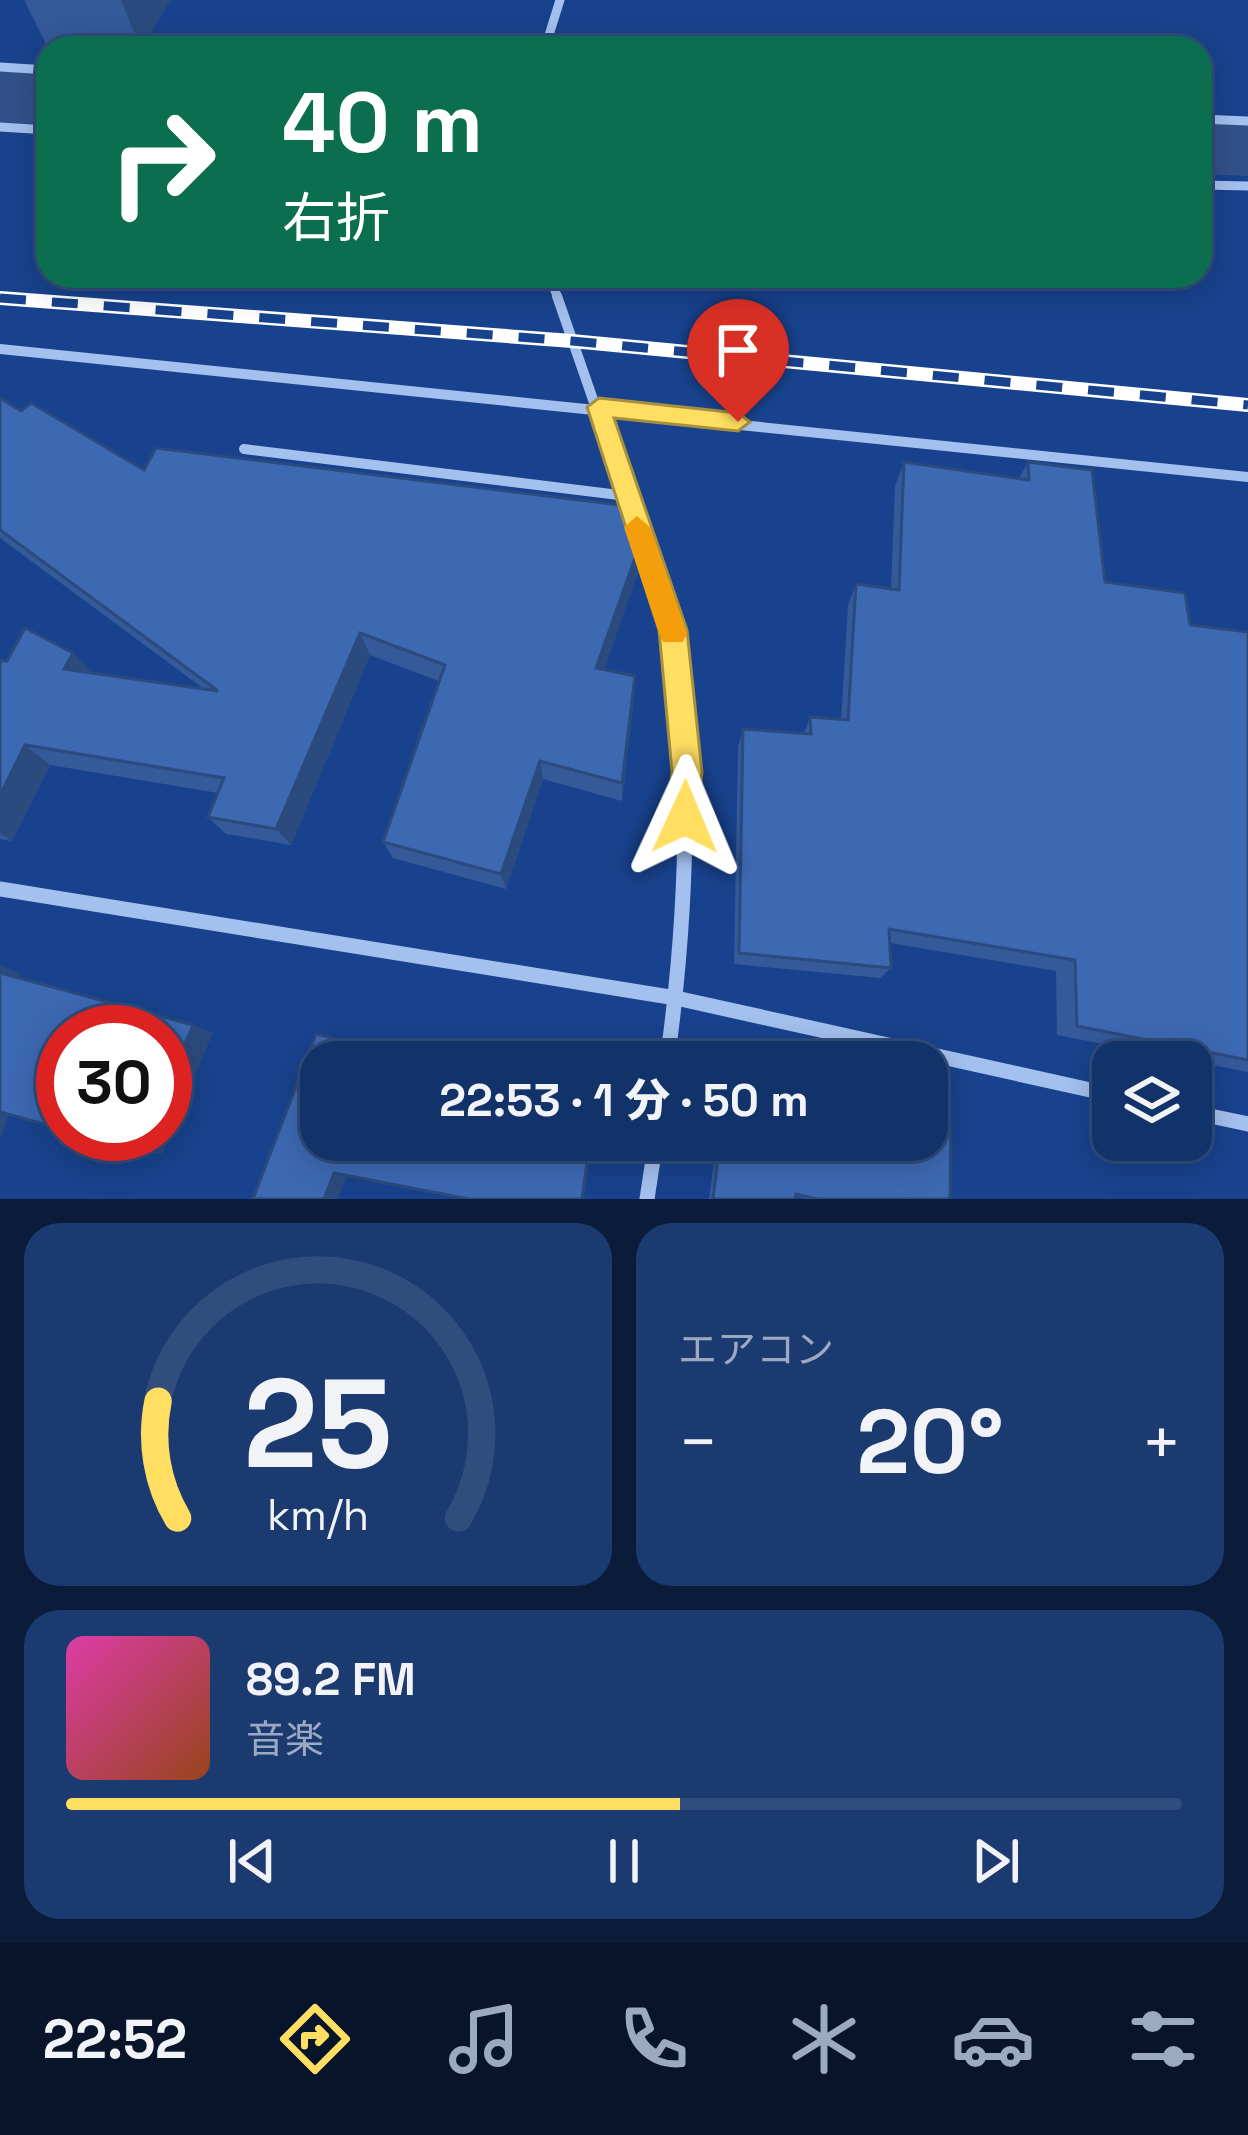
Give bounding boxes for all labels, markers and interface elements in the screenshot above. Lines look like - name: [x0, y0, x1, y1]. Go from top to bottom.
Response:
- text: 40 m: [282, 69, 483, 177]
- icon: right: [84, 84, 240, 240]
- text: 右折: [282, 184, 390, 253]
- pin: [687, 299, 789, 422]
- icon: arrive: [705, 317, 771, 383]
- position arrow: [622, 754, 748, 880]
- speed limit sign: 30: [36, 1005, 192, 1161]
- map controls: [1092, 1041, 1212, 1161]
- button: layers: [1092, 1041, 1212, 1161]
- text: 22:53 · 1 分 · 50 m: [439, 1072, 809, 1129]
- text: エアコン: [678, 1325, 834, 1374]
- text: 25: [243, 1344, 393, 1503]
- text: 20°: [856, 1384, 1004, 1499]
- text: −: [678, 1400, 719, 1484]
- text: +: [1141, 1400, 1182, 1484]
- text: km/h: [267, 1487, 369, 1542]
- text: 89.2 FM: [246, 1651, 416, 1708]
- text: 音楽: [246, 1715, 324, 1764]
- icon: previous: [219, 1828, 285, 1894]
- icon: pause: [591, 1828, 657, 1894]
- icon: next: [963, 1828, 1029, 1894]
- icon: directions: [273, 1997, 357, 2081]
- icon: music: [442, 1997, 526, 2081]
- icon: phone: [612, 1997, 696, 2081]
- icon: climate: [782, 1997, 866, 2081]
- icon: car: [951, 1997, 1035, 2081]
- icon: filters: [1121, 1997, 1205, 2081]
- text: 22:52: [43, 2005, 187, 2074]

